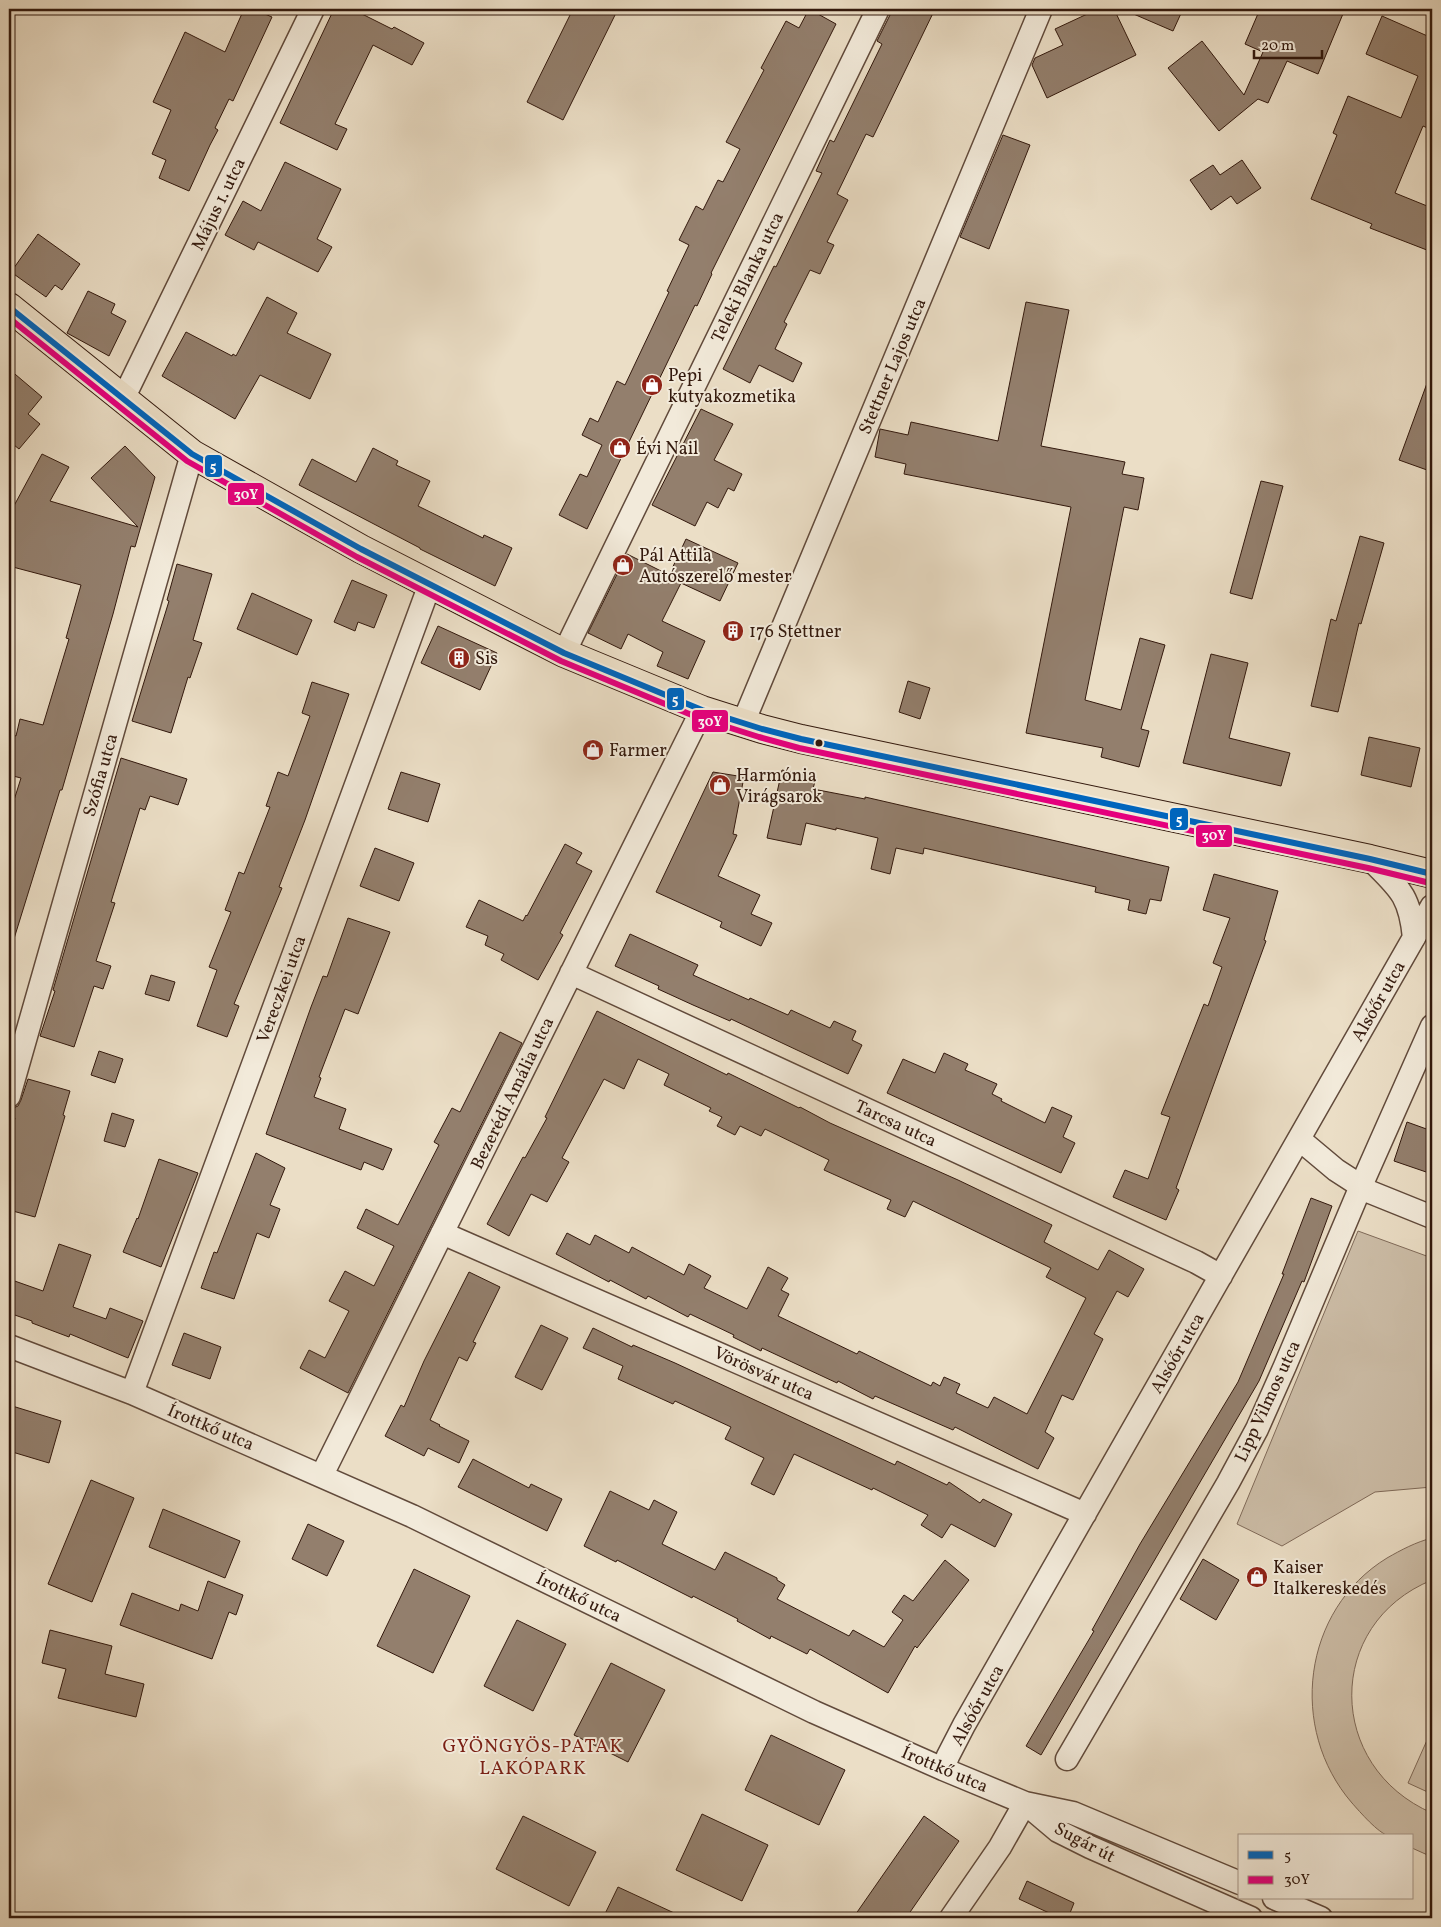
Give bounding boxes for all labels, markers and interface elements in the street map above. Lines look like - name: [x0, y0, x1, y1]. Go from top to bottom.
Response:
- scale bar: [1254, 28, 1321, 60]
- text: 20 m: [1261, 36, 1294, 57]
- street label: Május 1. utca: [186, 154, 253, 255]
- street label: Teleki Blanka utca: [706, 208, 791, 347]
- street label: Stettner Lajos utca: [853, 295, 933, 439]
- place label: Pepi kutyakozmetika: [668, 364, 796, 410]
- shop icon: Pepi kutyakozmetika: [640, 373, 664, 397]
- shop icon: Évi Nail: [608, 436, 632, 460]
- place label: Évi Nail: [636, 437, 698, 462]
- line badge: 5: [204, 454, 223, 478]
- text: 5: [210, 458, 217, 477]
- line badge: 30Y: [227, 482, 265, 506]
- text: 30Y: [234, 486, 258, 505]
- place label: Pál Attila Autószerelő mester: [639, 544, 792, 590]
- shop icon: Pál Attila Autószerelő mester: [611, 553, 635, 577]
- building icon: 176 Stettner: [721, 619, 745, 643]
- place label: 176 Stettner: [749, 620, 842, 645]
- building icon: Sis: [447, 646, 471, 670]
- place label: Sis: [475, 647, 498, 672]
- line badge: 5: [666, 687, 685, 711]
- text: 5: [672, 691, 679, 710]
- line badge: 30Y: [691, 709, 729, 733]
- text: 30Y: [698, 713, 722, 732]
- street label: Szófia utca: [78, 731, 125, 820]
- shop icon: Farmer: [581, 738, 605, 762]
- unlabelled marker: [814, 738, 824, 748]
- place label: Farmer: [609, 739, 667, 764]
- place label: Harmónia Virágsarok: [736, 764, 822, 810]
- shop icon: Harmónia Virágsarok: [708, 773, 732, 797]
- line badge: 5: [1169, 807, 1189, 831]
- text: 5: [1176, 811, 1183, 830]
- line badge: 30Y: [1195, 824, 1233, 848]
- text: 30Y: [1202, 827, 1226, 846]
- street label: Vereczkei utca: [251, 932, 313, 1047]
- street label: Alsóőr utca: [1346, 957, 1412, 1047]
- street label: Bezerédi Amália utca: [466, 1013, 561, 1174]
- street label: Tarcsa utca: [850, 1095, 940, 1154]
- street label: Alsóőr utca: [1145, 1309, 1211, 1399]
- street label: Lipp Vilmos utca: [1229, 1337, 1307, 1467]
- street label: Vörösvár utca: [709, 1341, 818, 1408]
- street label: Írottkő utca: [163, 1399, 258, 1458]
- place label: Kaiser Italkereskedés: [1273, 1556, 1386, 1602]
- shop icon: Kaiser Italkereskedés: [1245, 1565, 1269, 1589]
- street label: Írottkő utca: [532, 1567, 625, 1630]
- street label: Alsóőr utca: [946, 1661, 1011, 1751]
- district label: GYÖNGYÖS-PATAK LAKÓPARK: [443, 1734, 624, 1782]
- street label: Írottkő utca: [897, 1741, 992, 1800]
- street label: Sugár út: [1049, 1817, 1119, 1870]
- legend: [1238, 1834, 1414, 1900]
- text: 5: [1284, 1846, 1291, 1867]
- text: 30Y: [1284, 1870, 1310, 1891]

